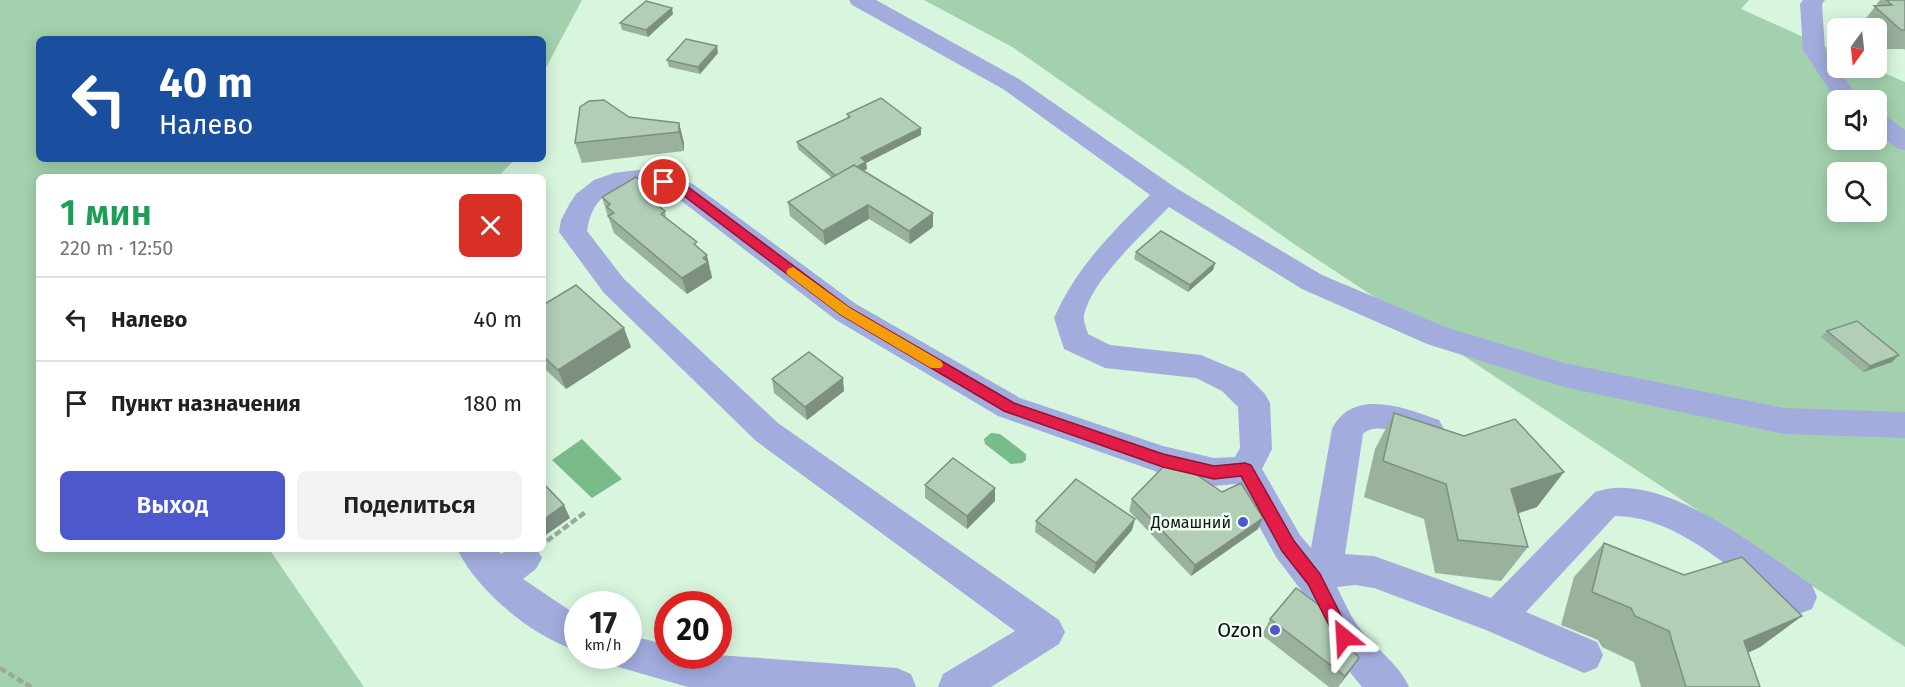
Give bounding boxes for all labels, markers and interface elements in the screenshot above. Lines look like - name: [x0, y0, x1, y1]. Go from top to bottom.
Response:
- north arrow: [1827, 18, 1887, 78]
- map controls: [1827, 18, 1887, 222]
- text: 40 m: [159, 58, 253, 108]
- icon: left: [60, 60, 138, 138]
- button: sound: [1827, 90, 1887, 150]
- text: Налево: [159, 109, 253, 141]
- pin: [638, 156, 689, 207]
- button: search: [1827, 162, 1887, 222]
- icon: arrive: [647, 165, 680, 198]
- text: 1 мин: [60, 191, 152, 235]
- button: close: [459, 194, 522, 257]
- text: 220 m · 12:50: [60, 236, 173, 260]
- icon: left: [60, 303, 93, 336]
- text: Налево: [111, 306, 187, 333]
- text: 40 m: [473, 306, 522, 333]
- icon: arrive: [60, 387, 93, 420]
- text: Пункт назначения: [111, 390, 301, 417]
- text: 180 m: [463, 390, 522, 417]
- button: Выход: [60, 471, 285, 540]
- button: Поделиться: [297, 471, 522, 540]
- place label: Домашний: [1150, 513, 1231, 532]
- marker: Домашний: [1236, 515, 1250, 529]
- speed limit sign: 20: [654, 591, 732, 669]
- text: 17: [589, 605, 617, 641]
- position arrow: [1312, 605, 1376, 669]
- place label: Ozon: [1217, 618, 1263, 642]
- marker: Ozon: [1268, 623, 1282, 637]
- text: km/h: [584, 636, 622, 654]

